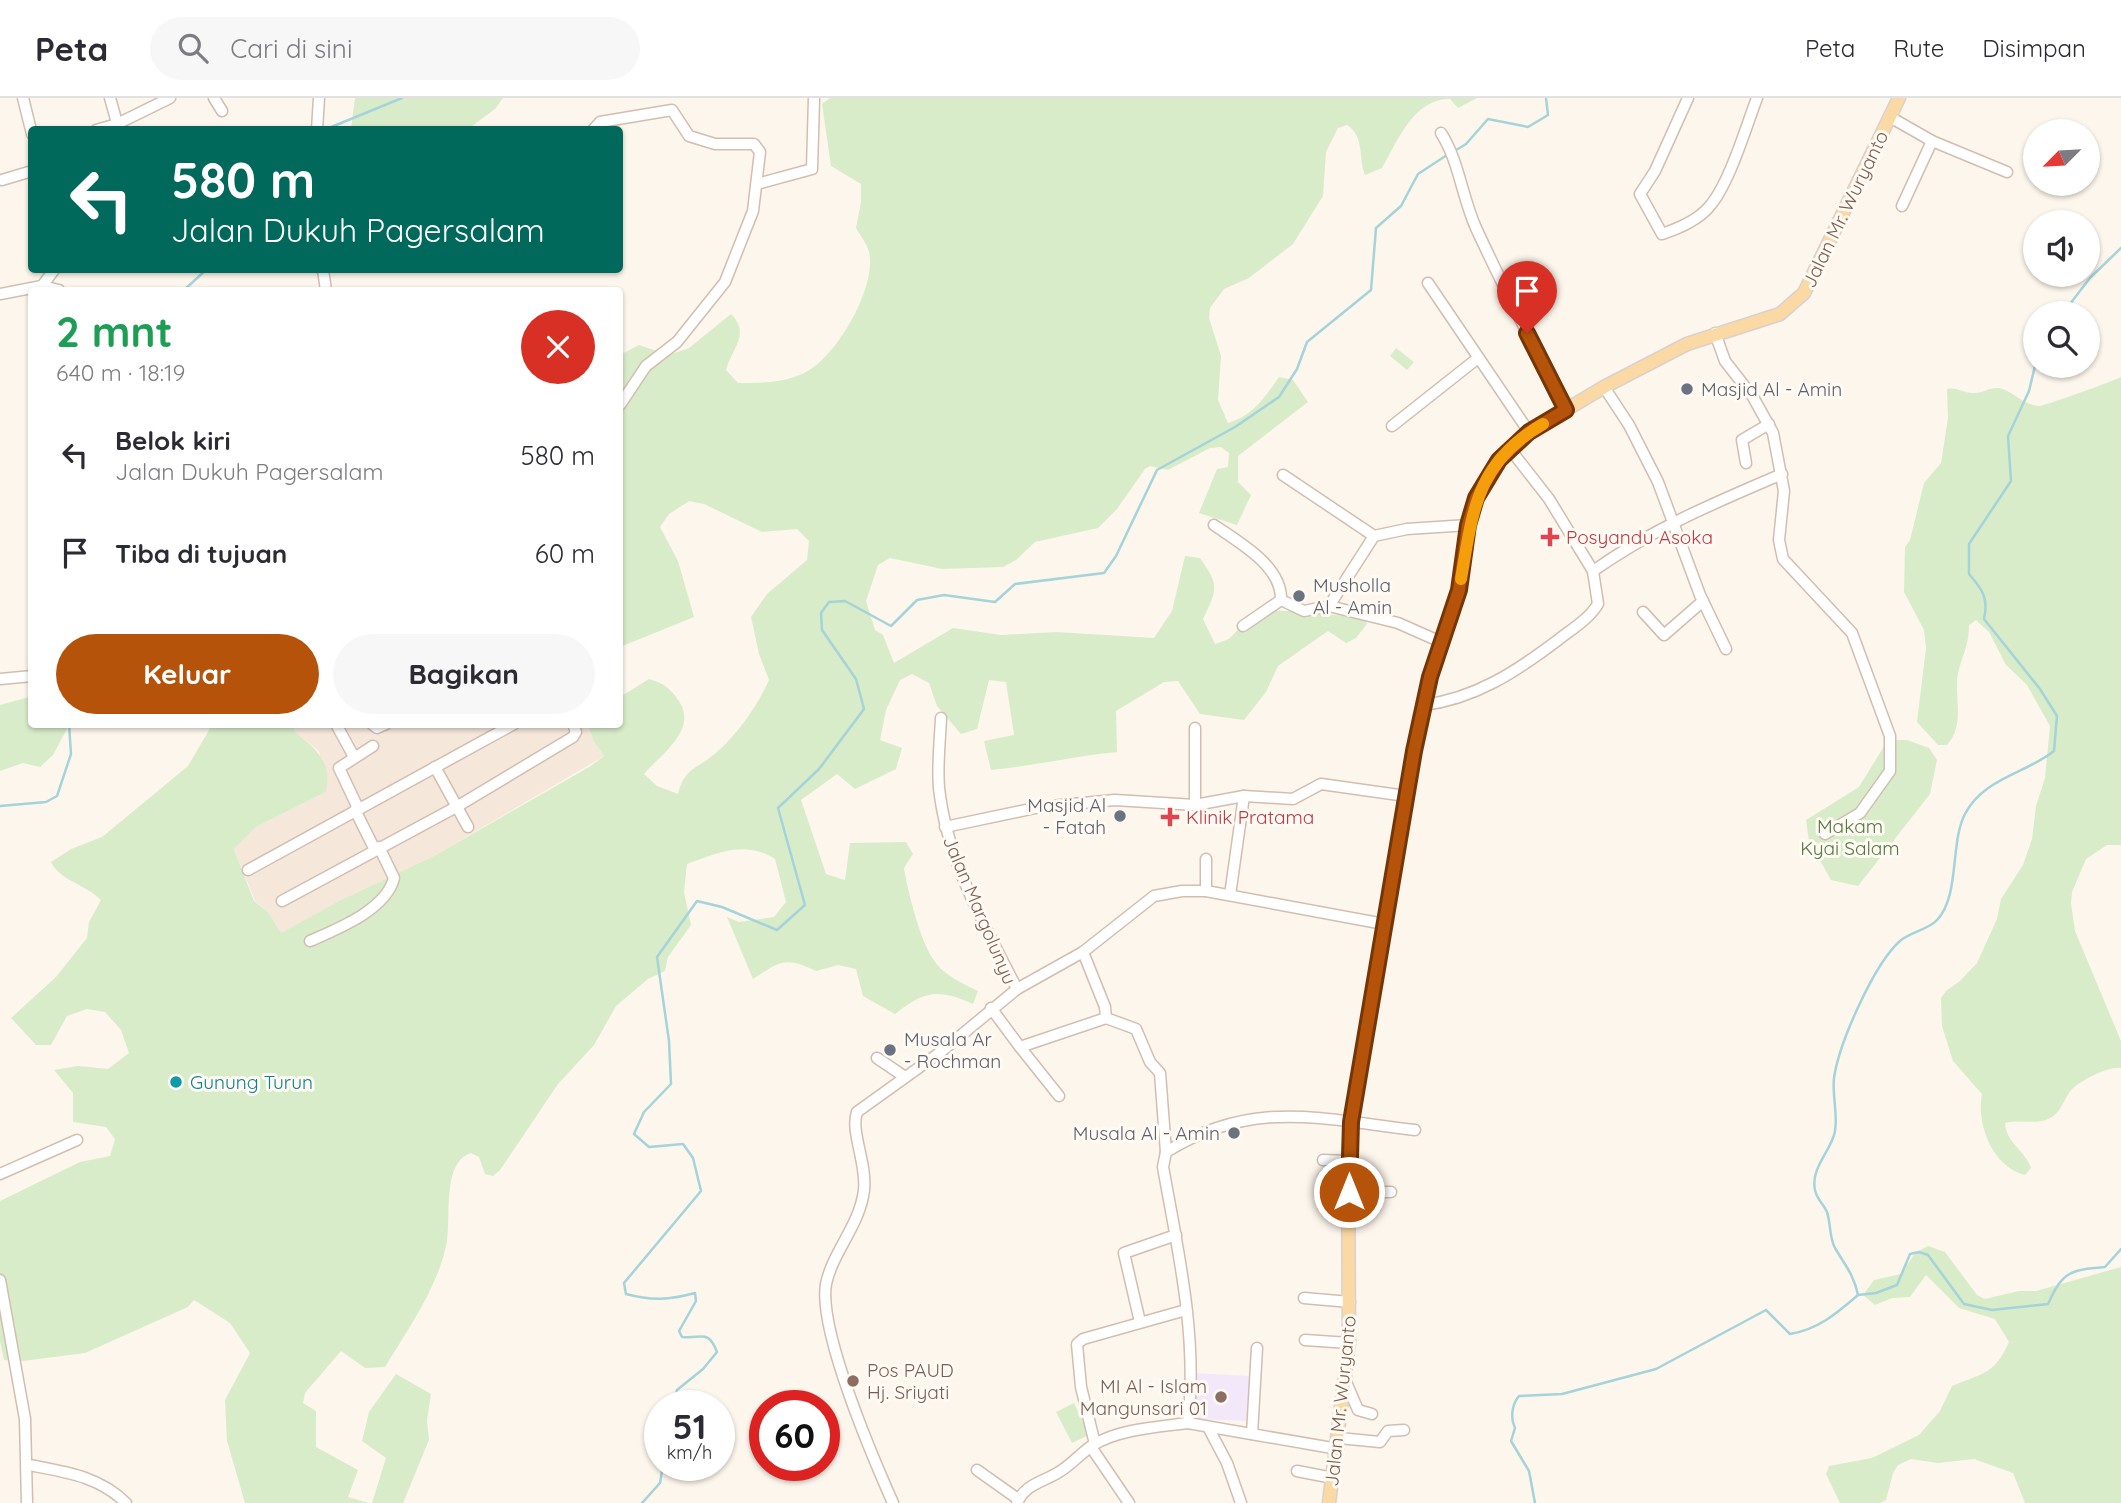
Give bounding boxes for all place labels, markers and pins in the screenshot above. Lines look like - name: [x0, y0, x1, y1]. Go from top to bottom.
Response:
- pin: [1497, 261, 1557, 333]
- place label: Masjid Al - Amin: [1701, 377, 1842, 401]
- marker: Masjid Al - Amin: [1679, 381, 1695, 397]
- place label: Posyandu Asoka: [1566, 525, 1713, 549]
- marker: Posyandu Asoka: [1540, 527, 1560, 547]
- place label: Musholla Al - Amin: [1313, 573, 1392, 619]
- marker: Musholla Al - Amin: [1291, 588, 1307, 604]
- place label: Masjid Al - Fatah: [1027, 793, 1106, 839]
- place label: Klinik Pratama: [1186, 805, 1314, 829]
- marker: Klinik Pratama: [1160, 807, 1180, 827]
- marker: Masjid Al - Fatah: [1112, 808, 1128, 824]
- place label: Musala Ar - Rochman: [904, 1027, 1001, 1073]
- marker: Musala Ar - Rochman: [882, 1042, 898, 1058]
- place label: Gunung Turun: [190, 1070, 313, 1094]
- marker: Gunung Turun: [168, 1074, 184, 1090]
- place label: Musala Al - Amin: [1073, 1121, 1220, 1145]
- marker: Musala Al - Amin: [1226, 1125, 1242, 1141]
- place label: Pos PAUD Hj. Sriyati: [867, 1358, 954, 1404]
- marker: Pos PAUD Hj. Sriyati: [845, 1373, 861, 1389]
- place label: MI Al - Islam Mangunsari 01: [1080, 1374, 1207, 1420]
- marker: MI Al - Islam Mangunsari 01: [1213, 1389, 1229, 1405]

